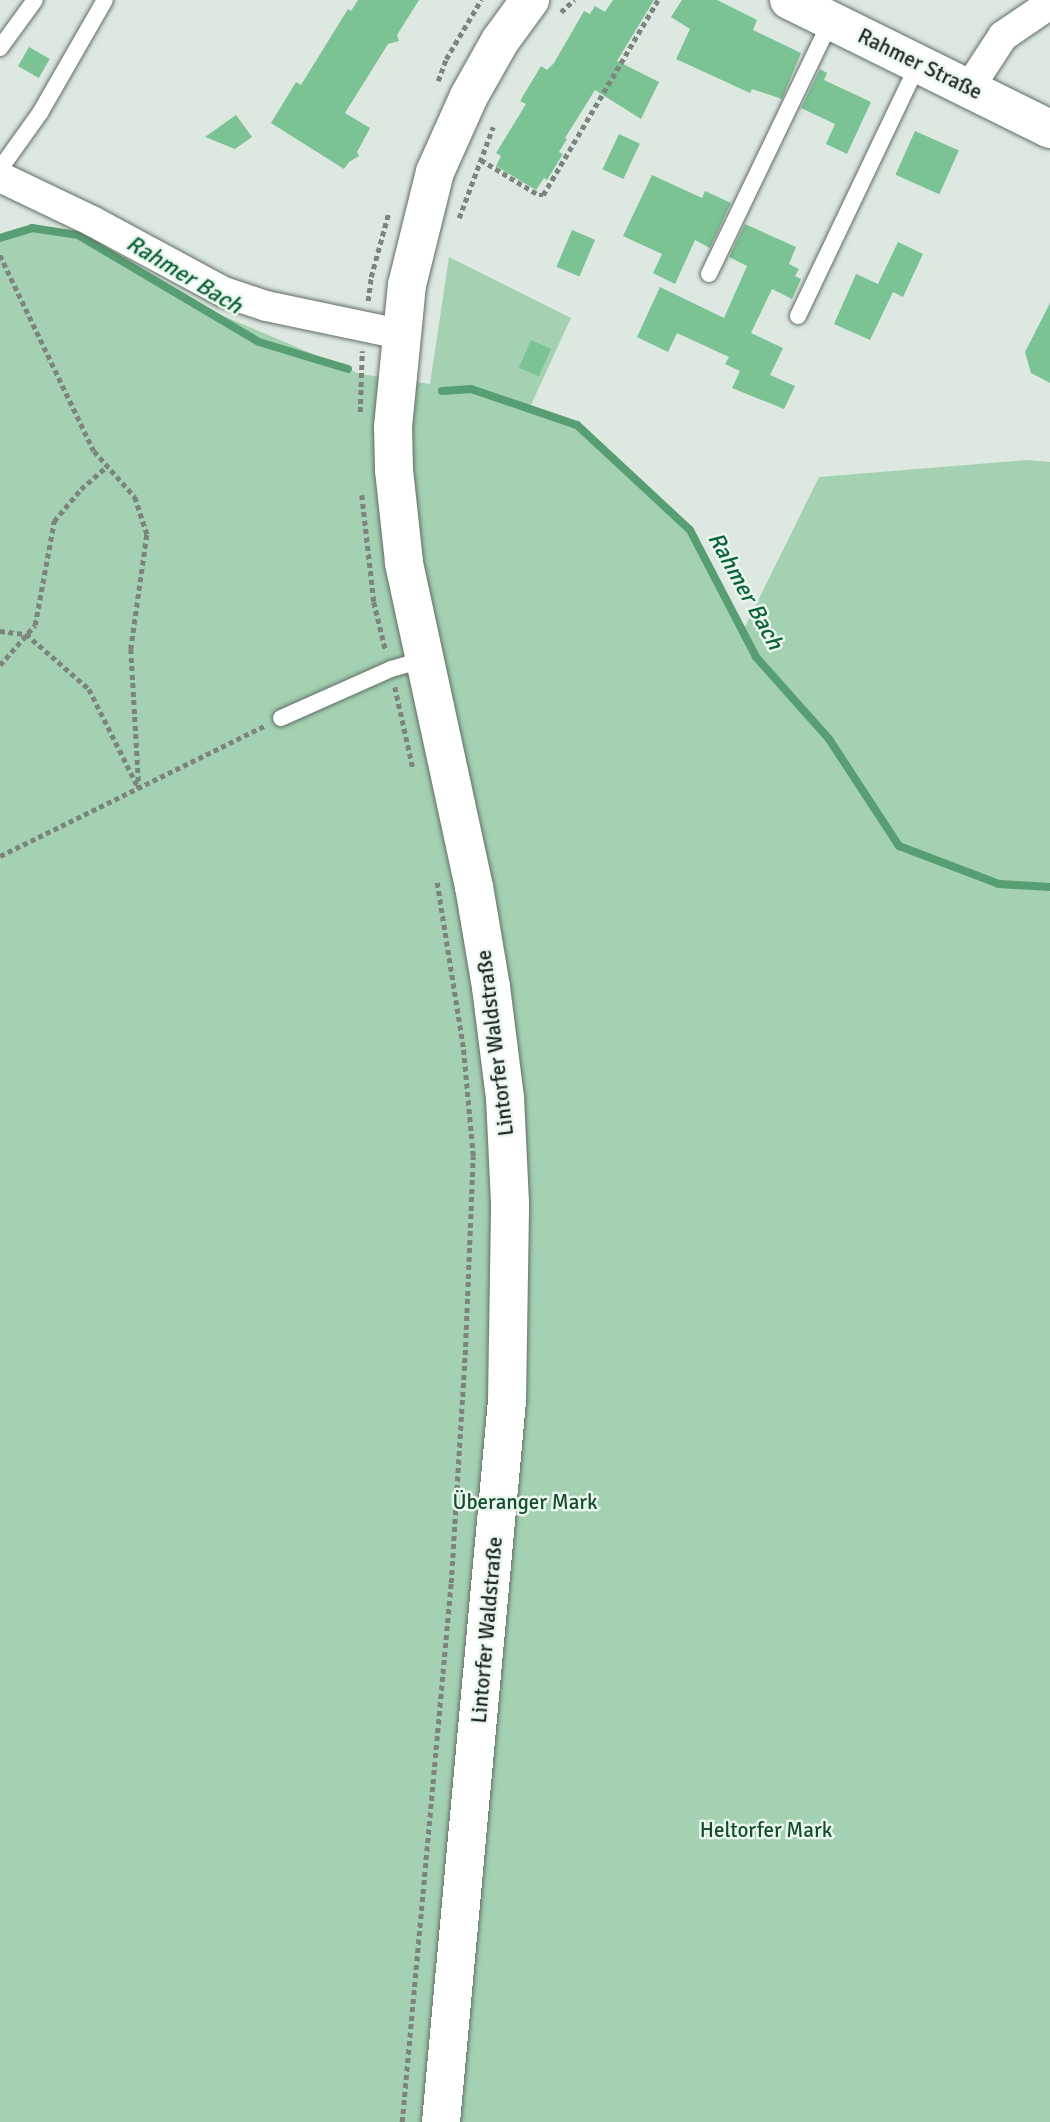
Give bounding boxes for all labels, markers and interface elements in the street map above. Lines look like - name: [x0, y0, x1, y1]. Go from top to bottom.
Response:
- street label: Rahmer Straße: [854, 23, 986, 105]
- water label: Rahmer Bach: [121, 230, 247, 320]
- water label: Rahmer Bach: [701, 527, 789, 655]
- street label: Lintorfer Waldstraße: [471, 949, 519, 1137]
- park label: Überanger Mark: [452, 1489, 598, 1515]
- street label: Lintorfer Waldstraße: [466, 1536, 508, 1724]
- park label: Heltorfer Mark: [700, 1817, 832, 1843]

